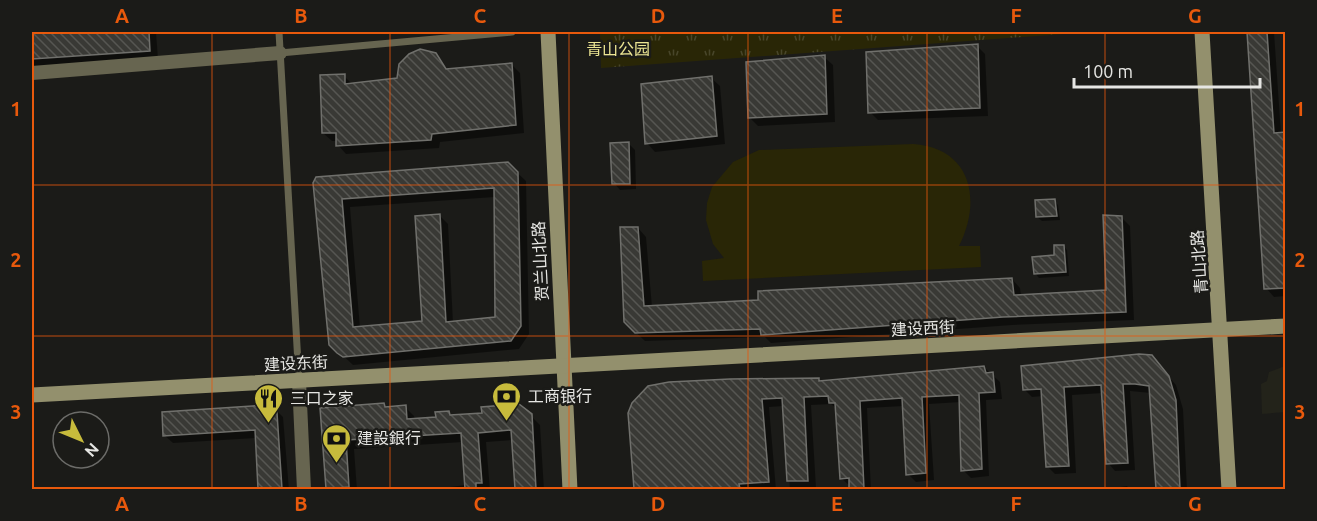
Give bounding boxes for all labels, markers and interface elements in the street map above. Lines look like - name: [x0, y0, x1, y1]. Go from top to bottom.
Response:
- text: A: [115, 4, 129, 27]
- text: B: [294, 4, 308, 27]
- text: C: [474, 4, 487, 27]
- text: D: [651, 4, 665, 27]
- text: E: [831, 4, 843, 27]
- text: F: [1010, 4, 1022, 27]
- text: G: [1188, 4, 1202, 27]
- park label: 青山公园: [586, 40, 650, 58]
- scale bar: [1074, 51, 1260, 89]
- text: 100 m: [1083, 61, 1133, 81]
- text: 1: [10, 97, 22, 120]
- text: 1: [1294, 97, 1306, 120]
- street label: 贺兰山北路: [529, 221, 551, 301]
- street label: 青山北路: [1188, 229, 1210, 295]
- text: 2: [10, 248, 22, 271]
- text: 2: [1294, 248, 1306, 271]
- street label: 建设西街: [891, 317, 955, 339]
- street label: 建设东街: [264, 352, 328, 374]
- bank icon: 工商银行: [491, 380, 523, 422]
- restaurant icon: 三口之家: [253, 382, 285, 424]
- place label: 工商银行: [528, 387, 592, 405]
- place label: 三口之家: [290, 389, 354, 407]
- text: 3: [10, 400, 22, 423]
- text: 3: [1294, 400, 1306, 423]
- north arrow: [51, 410, 111, 470]
- bank icon: 建設銀行: [320, 422, 352, 464]
- place label: 建設銀行: [357, 429, 421, 447]
- text: N: [81, 440, 103, 461]
- text: A: [115, 492, 129, 515]
- text: B: [294, 492, 308, 515]
- text: C: [474, 492, 487, 515]
- text: D: [651, 492, 665, 515]
- text: E: [831, 492, 843, 515]
- text: F: [1010, 492, 1022, 515]
- text: G: [1188, 492, 1202, 515]

